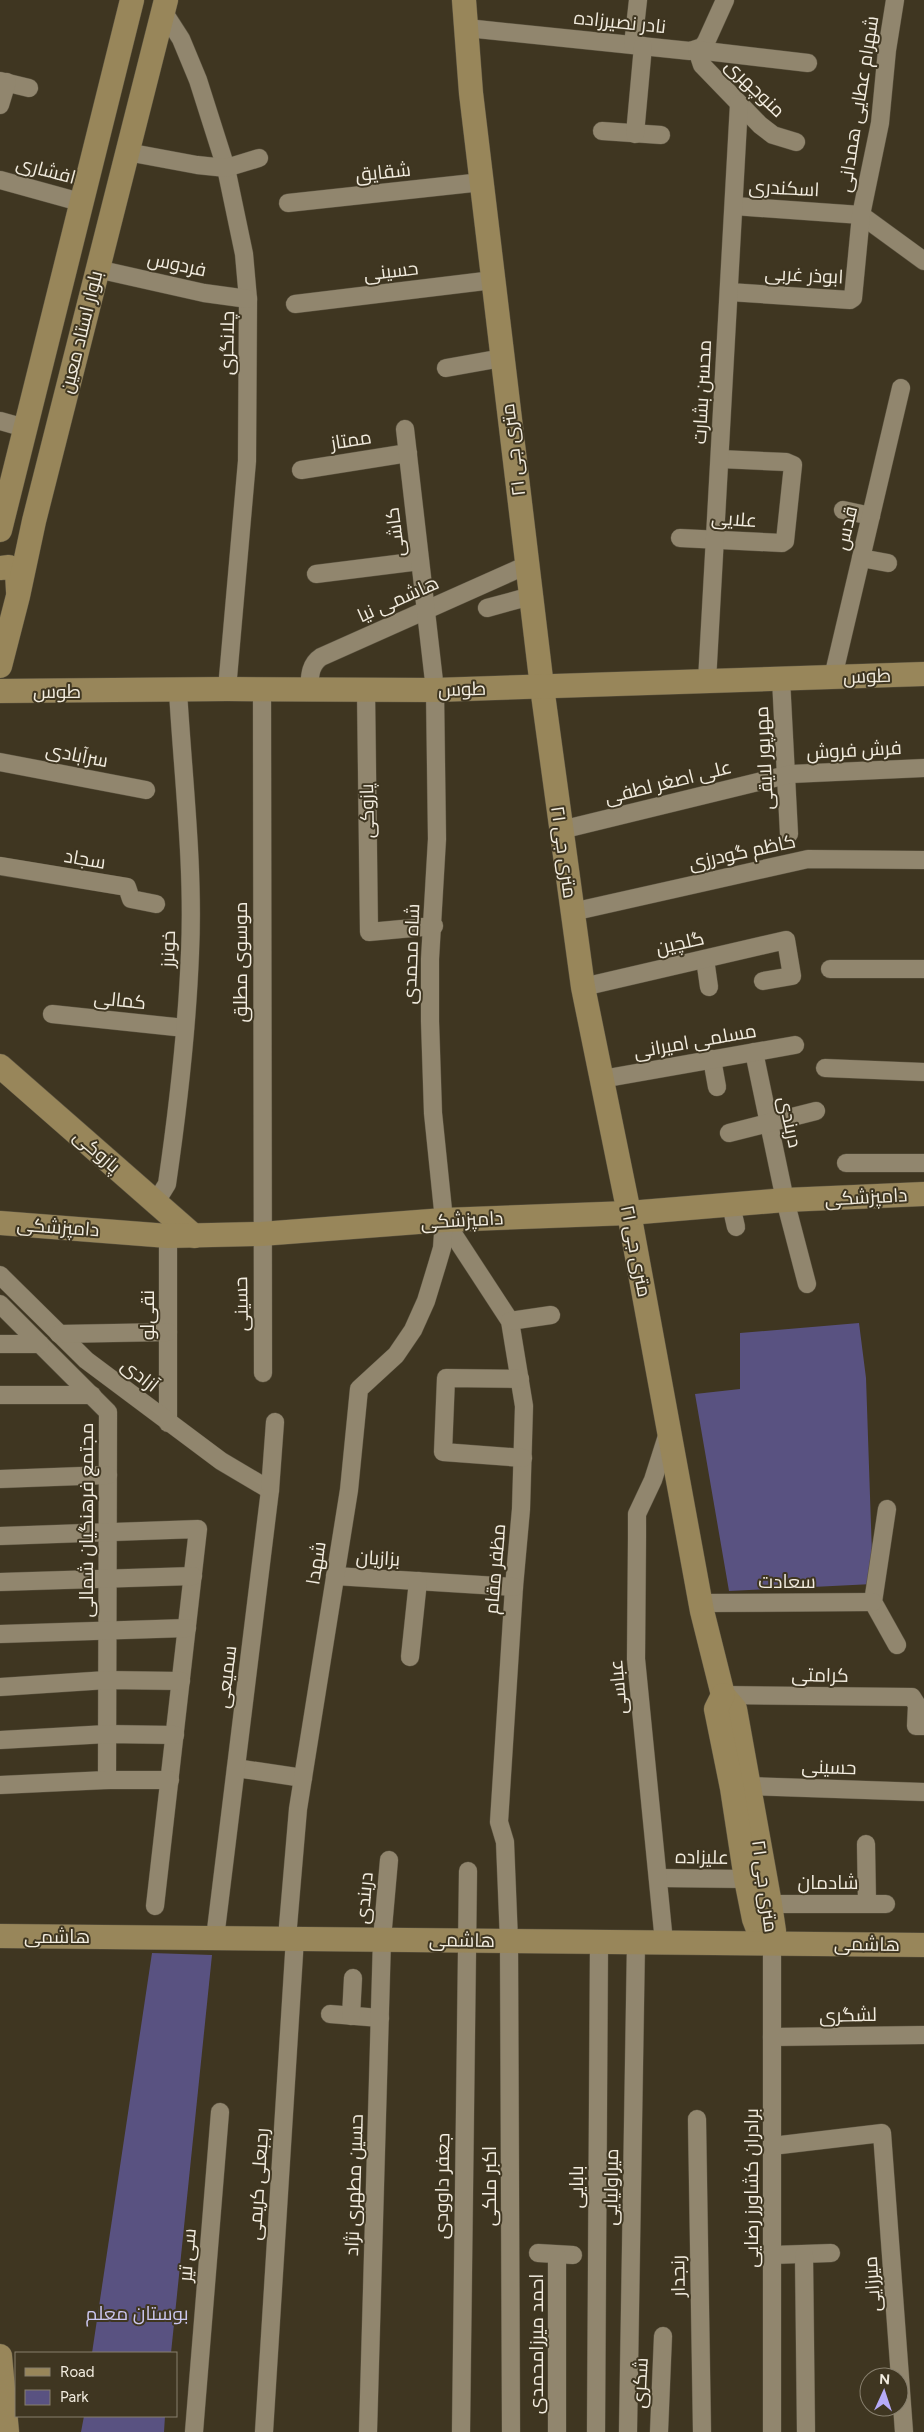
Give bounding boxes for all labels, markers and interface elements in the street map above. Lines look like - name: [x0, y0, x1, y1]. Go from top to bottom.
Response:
- street label: نادر نصیرزاده: [573, 6, 667, 38]
- street label: شهرام عطایی همدانی: [833, 14, 885, 194]
- street label: منوچهری: [719, 54, 790, 123]
- street label: افشاری: [14, 151, 78, 189]
- street label: شقایق: [354, 158, 412, 187]
- street label: اسکندری: [748, 175, 820, 201]
- street label: فردوس: [145, 247, 209, 281]
- street label: حسینی: [362, 256, 420, 286]
- street label: ابوذر غربی: [764, 261, 844, 289]
- street label: بلوار استاد معین: [55, 268, 107, 396]
- street label: چلانگری: [215, 311, 240, 375]
- street label: محسن بشارت: [688, 339, 716, 445]
- street label: ۲۱ متری جی: [496, 402, 530, 498]
- street label: ممتاز: [328, 425, 373, 455]
- street label: قدس: [830, 504, 862, 552]
- street label: کاشی: [381, 506, 409, 558]
- street label: علایی: [710, 506, 758, 532]
- street label: هاشمی نیا: [354, 571, 442, 627]
- street label: طوس: [843, 664, 891, 688]
- street label: طوس: [438, 677, 486, 701]
- street label: طوس: [33, 680, 81, 703]
- street label: مهرپور لایقی: [750, 705, 779, 811]
- street label: فرش فروش: [806, 736, 902, 764]
- street label: سرآبادی: [44, 738, 110, 772]
- street label: علی‌ اصغر لطفی: [602, 755, 734, 809]
- street label: پازوکی: [355, 783, 380, 839]
- street label: ۲۱ متری جی: [546, 804, 582, 900]
- street label: کاظم گودرزی: [686, 829, 798, 877]
- street label: سجاد: [62, 844, 108, 874]
- street label: موسوی مطلق: [229, 902, 253, 1022]
- street label: شاه محمدی: [398, 903, 424, 1005]
- street label: گلچین: [654, 926, 707, 961]
- street label: خونرز: [156, 930, 180, 969]
- street label: کمالی: [93, 986, 147, 1014]
- street label: مسلمی امیرانی: [632, 1019, 758, 1063]
- street label: دربندی: [773, 1094, 807, 1150]
- street label: پازوکی: [68, 1124, 125, 1178]
- street label: دامپزشکی: [824, 1183, 908, 1212]
- street label: ۲۱ متری جی: [616, 1203, 656, 1299]
- street label: دامپزشکی: [420, 1206, 504, 1235]
- street label: دامپزشکی: [16, 1213, 100, 1242]
- street label: حسینی: [229, 1276, 253, 1332]
- street label: نقی‌لو: [136, 1290, 159, 1340]
- street label: آزادی: [117, 1353, 163, 1397]
- street label: مجتمع فرهنگیان شمالی: [75, 1423, 100, 1617]
- street label: مظفر مقام: [480, 1523, 512, 1615]
- street label: شهدا: [301, 1540, 331, 1586]
- street label: بزازیان: [355, 1545, 401, 1571]
- street label: سعادت: [758, 1570, 816, 1593]
- street label: سمیعی: [211, 1644, 241, 1710]
- street label: عباسی: [604, 1659, 632, 1715]
- street label: کرامتی: [791, 1663, 849, 1687]
- street label: حسینی: [801, 1755, 857, 1779]
- street label: ۲۱ متری جی: [747, 1838, 783, 1934]
- street label: علیزاده: [675, 1845, 729, 1869]
- street label: دربندی: [350, 1871, 378, 1925]
- street label: شادمان: [798, 1871, 858, 1894]
- street label: هاشمی: [24, 1925, 90, 1948]
- street label: هاشمی: [429, 1928, 495, 1952]
- street label: هاشمی: [834, 1932, 900, 1956]
- street label: لشگری: [819, 2003, 877, 2027]
- street label: برادران کشاورز رضایی: [740, 2108, 763, 2268]
- street label: حسین مطهری نژاد: [340, 2114, 368, 2256]
- street label: رجبعلی کریمی: [243, 2127, 273, 2241]
- street label: جعفر داوودی: [430, 2133, 454, 2239]
- street label: اکبر ملکی: [478, 2146, 501, 2226]
- street label: میراولیایی: [599, 2148, 623, 2226]
- street label: بابایی: [565, 2165, 588, 2209]
- street label: سی تیر: [173, 2227, 201, 2284]
- street label: رنجدار: [666, 2255, 690, 2298]
- street label: میرزایی: [859, 2256, 885, 2312]
- street label: احمد میرزامحمدی: [525, 2274, 548, 2414]
- park label: بوستان معلم: [86, 2302, 188, 2327]
- legend: [15, 2352, 178, 2417]
- street label: شکری: [627, 2357, 653, 2409]
- text: Road: [60, 2363, 95, 2381]
- north arrow: [859, 2367, 909, 2417]
- text: N: [879, 2371, 891, 2388]
- text: Park: [60, 2388, 89, 2406]

